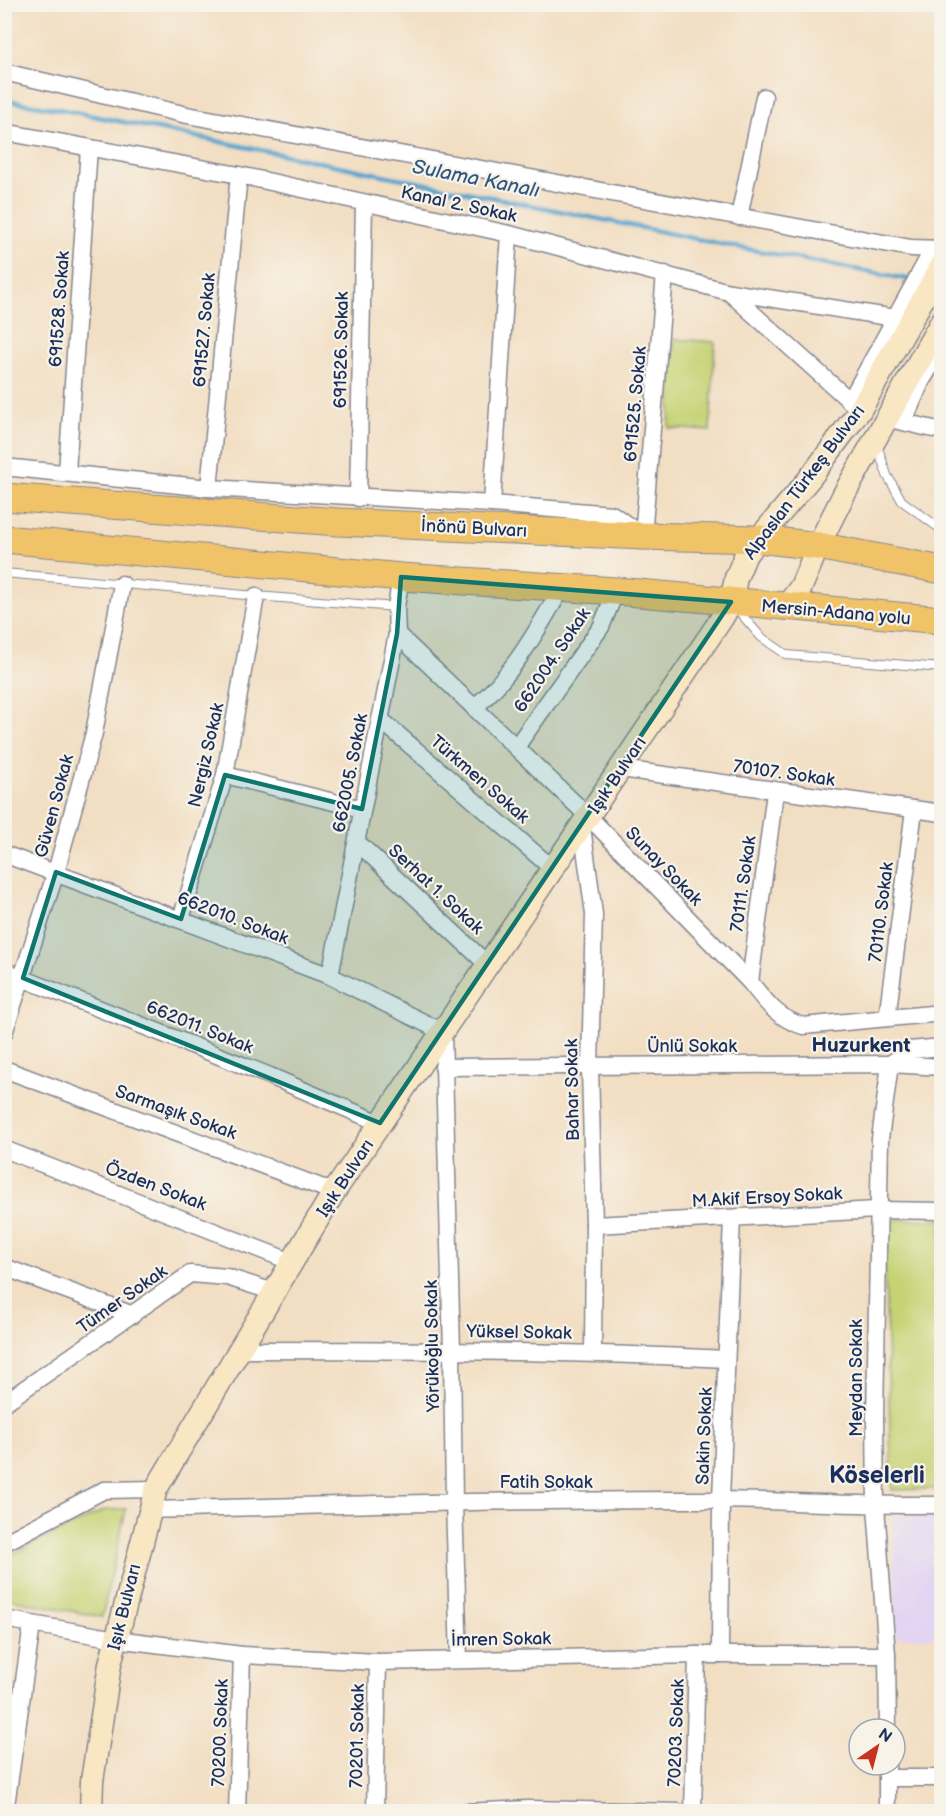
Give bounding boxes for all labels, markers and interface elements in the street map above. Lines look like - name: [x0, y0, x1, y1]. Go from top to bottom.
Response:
- water label: Sulama Kanalı: [410, 155, 542, 203]
- street label: Kanal 2. Sokak: [399, 182, 519, 227]
- street label: 691528. Sokak: [45, 250, 74, 368]
- street label: 691527. Sokak: [189, 272, 220, 388]
- street label: 691526. Sokak: [330, 291, 353, 409]
- street label: 691525. Sokak: [620, 345, 651, 463]
- street label: Alpaslan Türkeş Bulvarı: [739, 401, 869, 564]
- street label: İnönü Bulvarı: [420, 514, 528, 542]
- street label: Mersin-Adana yolu: [760, 596, 912, 629]
- street label: 662004. Sokak: [510, 604, 595, 716]
- street label: Nergiz Sokak: [184, 701, 229, 809]
- street label: 662005. Sokak: [329, 712, 372, 834]
- street label: Türkmen Sokak: [426, 731, 533, 828]
- street label: Işık Bulvarı: [584, 733, 651, 818]
- street label: Güven Sokak: [31, 752, 78, 860]
- street label: 70107. Sokak: [732, 756, 836, 791]
- street label: Sunay Sokak: [621, 823, 707, 910]
- street label: 70111. Sokak: [726, 834, 761, 934]
- street label: Serhat 1. Sokak: [384, 840, 488, 939]
- street label: 70110. Sokak: [865, 861, 898, 963]
- street label: 662010. Sokak: [174, 888, 292, 949]
- street label: 662011. Sokak: [143, 996, 257, 1059]
- district label: Huzurkent: [811, 1033, 911, 1058]
- street label: Ünlü Sokak: [647, 1035, 737, 1057]
- street label: Bahar Sokak: [561, 1038, 584, 1141]
- street label: Sarmaşık Sokak: [112, 1081, 240, 1144]
- street label: Işık Bulvarı: [313, 1136, 378, 1221]
- street label: Özden Sokak: [102, 1157, 210, 1215]
- street label: M.Akif Ersoy Sokak: [691, 1183, 843, 1212]
- street label: Tümer Sokak: [73, 1261, 171, 1338]
- street label: Yörükoğlu Sokak: [421, 1280, 444, 1413]
- street label: Meydan Sokak: [846, 1319, 867, 1437]
- street label: Yüksel Sokak: [465, 1321, 572, 1344]
- street label: Sakin Sokak: [692, 1387, 717, 1485]
- district label: Köselerli: [829, 1461, 925, 1490]
- street label: Fatih Sokak: [499, 1472, 593, 1493]
- street label: Işık Bulvarı: [104, 1562, 145, 1652]
- street label: İmren Sokak: [451, 1627, 551, 1651]
- street label: 70203. Sokak: [664, 1678, 689, 1788]
- street label: 70200. Sokak: [208, 1679, 233, 1787]
- street label: 70201. Sokak: [346, 1684, 369, 1788]
- north arrow: [847, 1717, 907, 1777]
- text: N: [874, 1725, 895, 1747]

